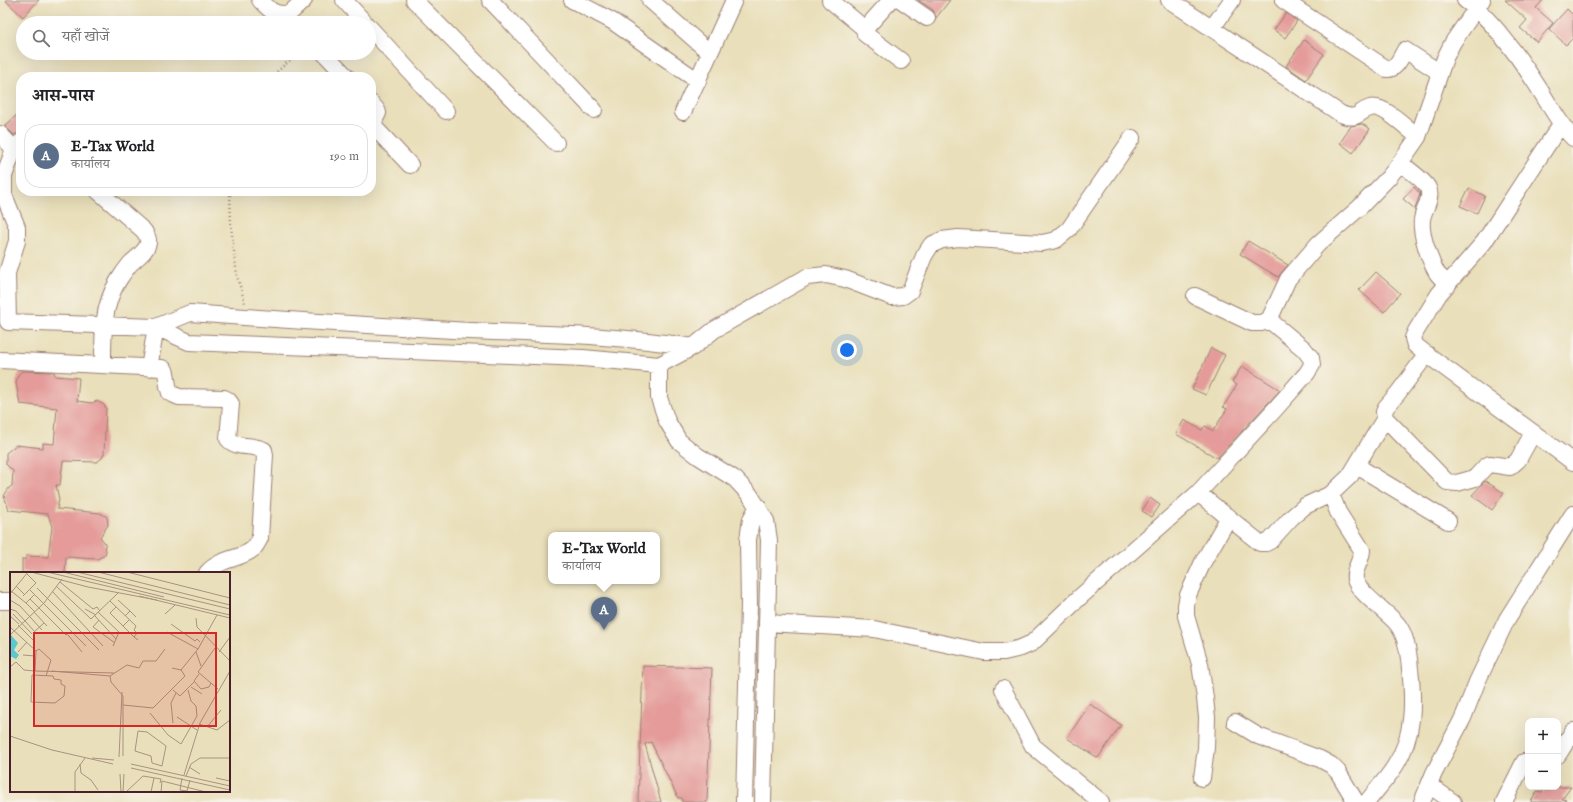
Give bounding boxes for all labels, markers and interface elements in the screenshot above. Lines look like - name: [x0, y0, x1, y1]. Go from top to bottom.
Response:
- search box: [16, 16, 376, 60]
- icon: search: [30, 27, 52, 49]
- text: यहाँ खोजें: [62, 27, 109, 46]
- text: आस-पास: [32, 86, 94, 107]
- text: E-Tax World: [71, 137, 154, 156]
- text: A: [42, 148, 50, 165]
- text: 190 m: [329, 148, 359, 165]
- text: कार्यालय: [71, 156, 110, 173]
- your location: [837, 340, 857, 360]
- popup: [548, 532, 660, 584]
- text: E-Tax World: [562, 539, 646, 558]
- text: कार्यालय: [562, 558, 601, 575]
- inset map: [10, 572, 230, 792]
- pin: A: [591, 597, 617, 630]
- map controls: [1525, 718, 1561, 790]
- button: +: [1525, 718, 1561, 754]
- button: −: [1525, 754, 1561, 790]

